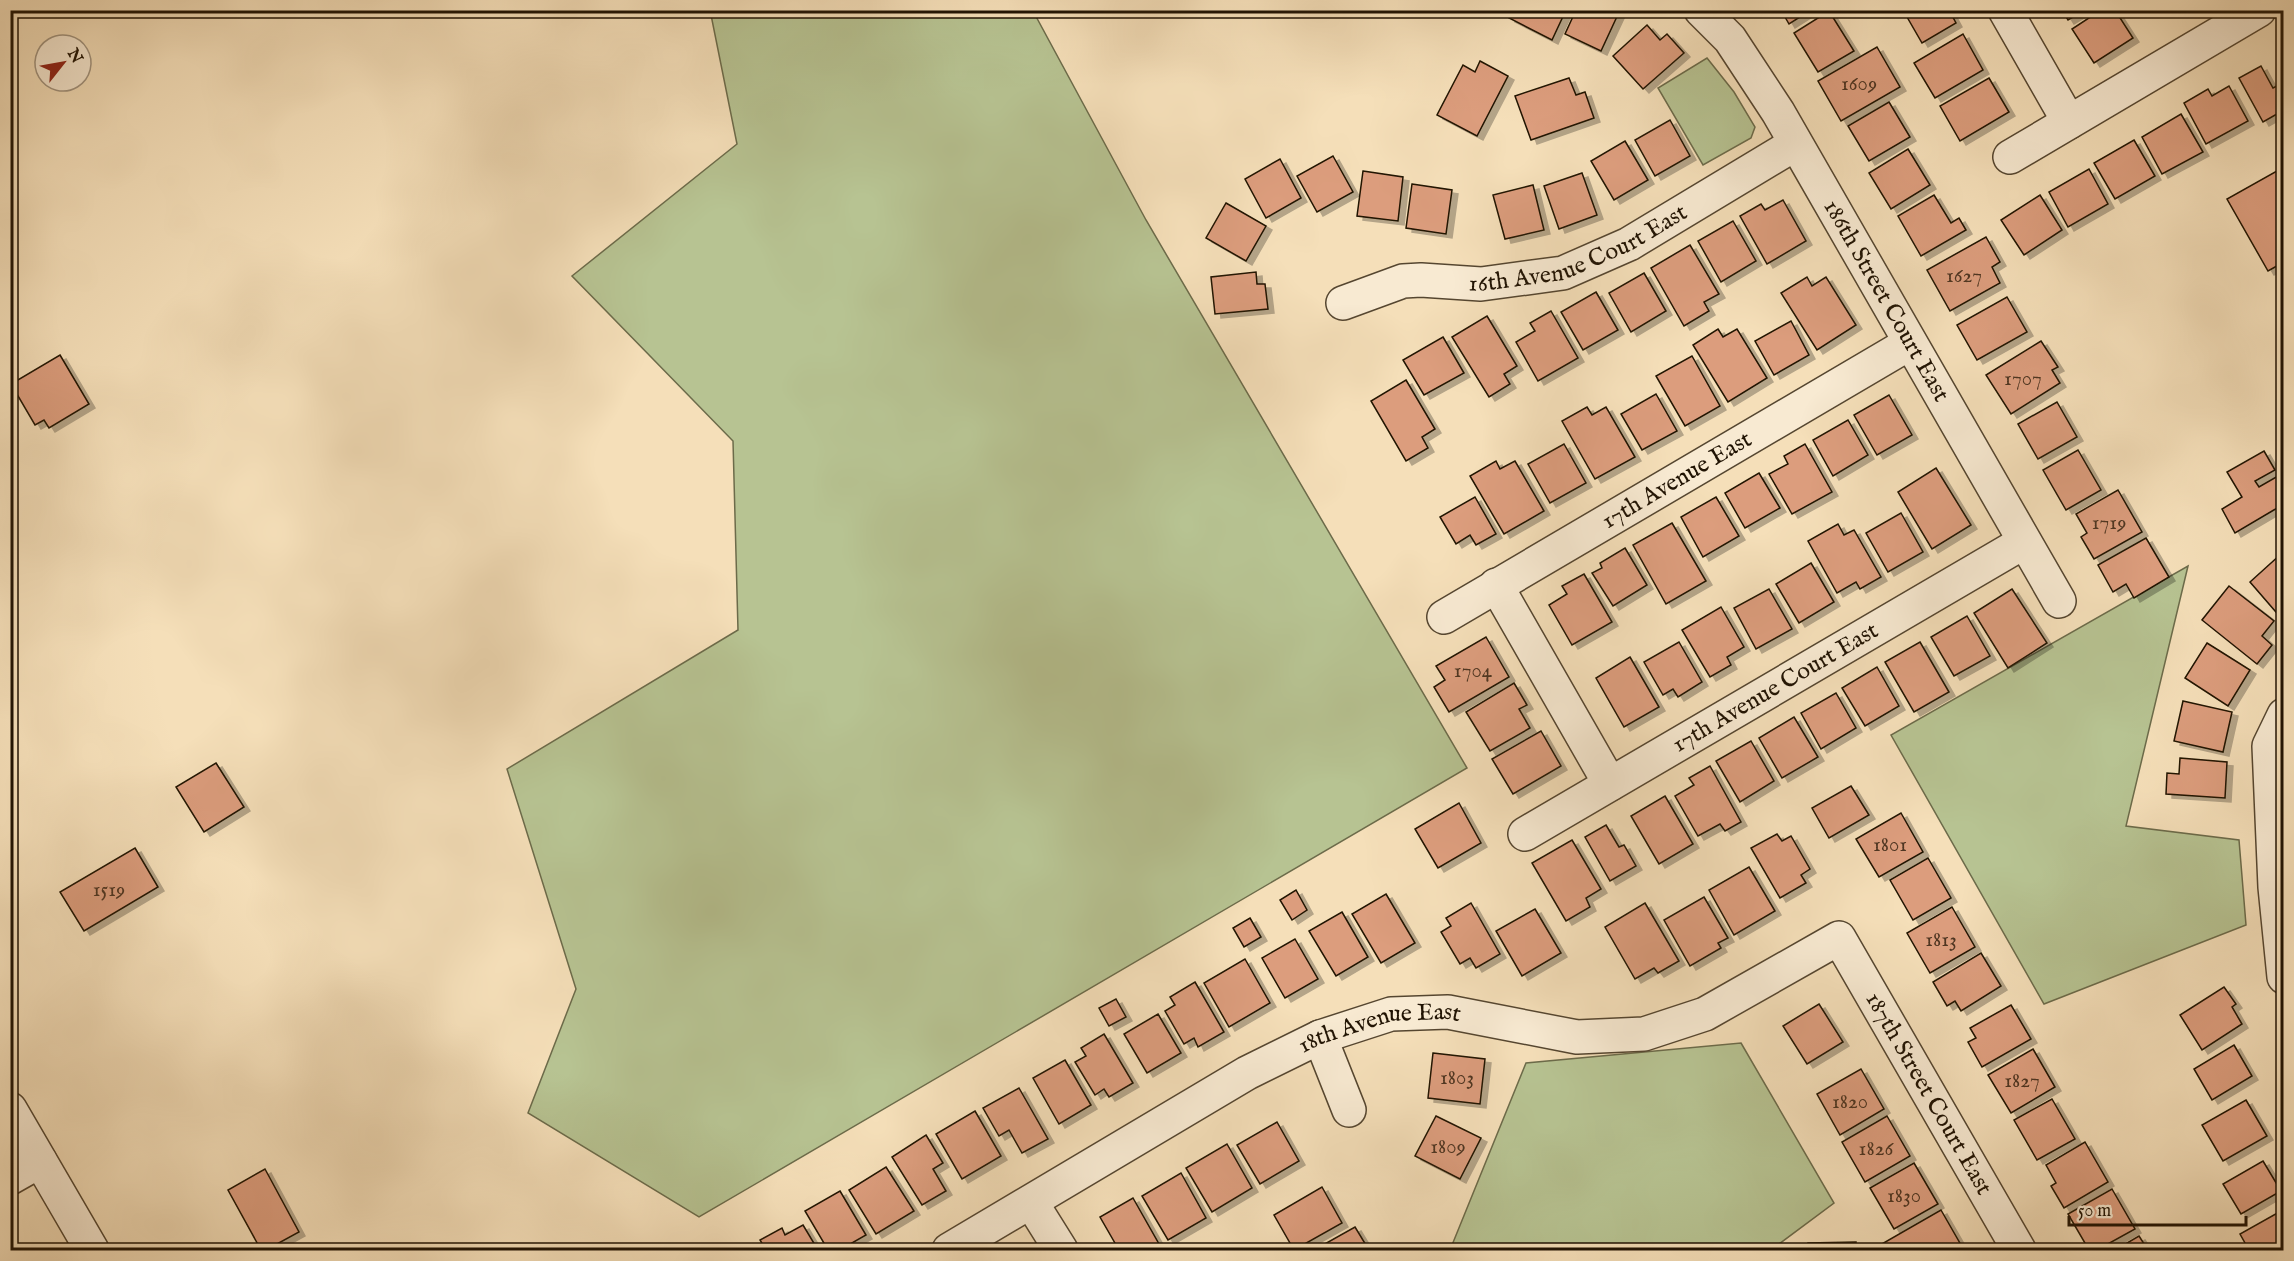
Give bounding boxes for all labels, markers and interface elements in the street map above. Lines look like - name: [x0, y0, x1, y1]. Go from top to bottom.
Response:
- north arrow: [33, 33, 93, 93]
- text: N: [61, 44, 86, 68]
- house number: 1609: [1841, 71, 1877, 98]
- street label: 186th Street Court East: [1816, 194, 1957, 407]
- street label: 16th Avenue Court East: [1468, 197, 1693, 300]
- house number: 1627: [1946, 263, 1982, 290]
- house number: 1707: [2004, 366, 2042, 393]
- street label: 17th Avenue East: [1596, 424, 1757, 536]
- house number: 1719: [2092, 510, 2126, 537]
- street label: 17th Avenue Court East: [1667, 615, 1884, 760]
- house number: 1704: [1454, 658, 1493, 685]
- house number: 1801: [1873, 832, 1907, 859]
- house number: 1519: [93, 877, 125, 904]
- house number: 1813: [1925, 927, 1957, 954]
- street label: 187th Street Court East: [1858, 987, 1999, 1201]
- street label: 18th Avenue East: [1293, 996, 1464, 1061]
- house number: 1803: [1440, 1065, 1474, 1092]
- house number: 1827: [2004, 1068, 2040, 1095]
- house number: 1820: [1832, 1089, 1868, 1116]
- house number: 1809: [1430, 1134, 1466, 1161]
- house number: 1826: [1859, 1136, 1895, 1163]
- house number: 1830: [1887, 1183, 1921, 1210]
- scale bar: [2069, 1189, 2246, 1227]
- text: 50 m: [2078, 1200, 2111, 1223]

